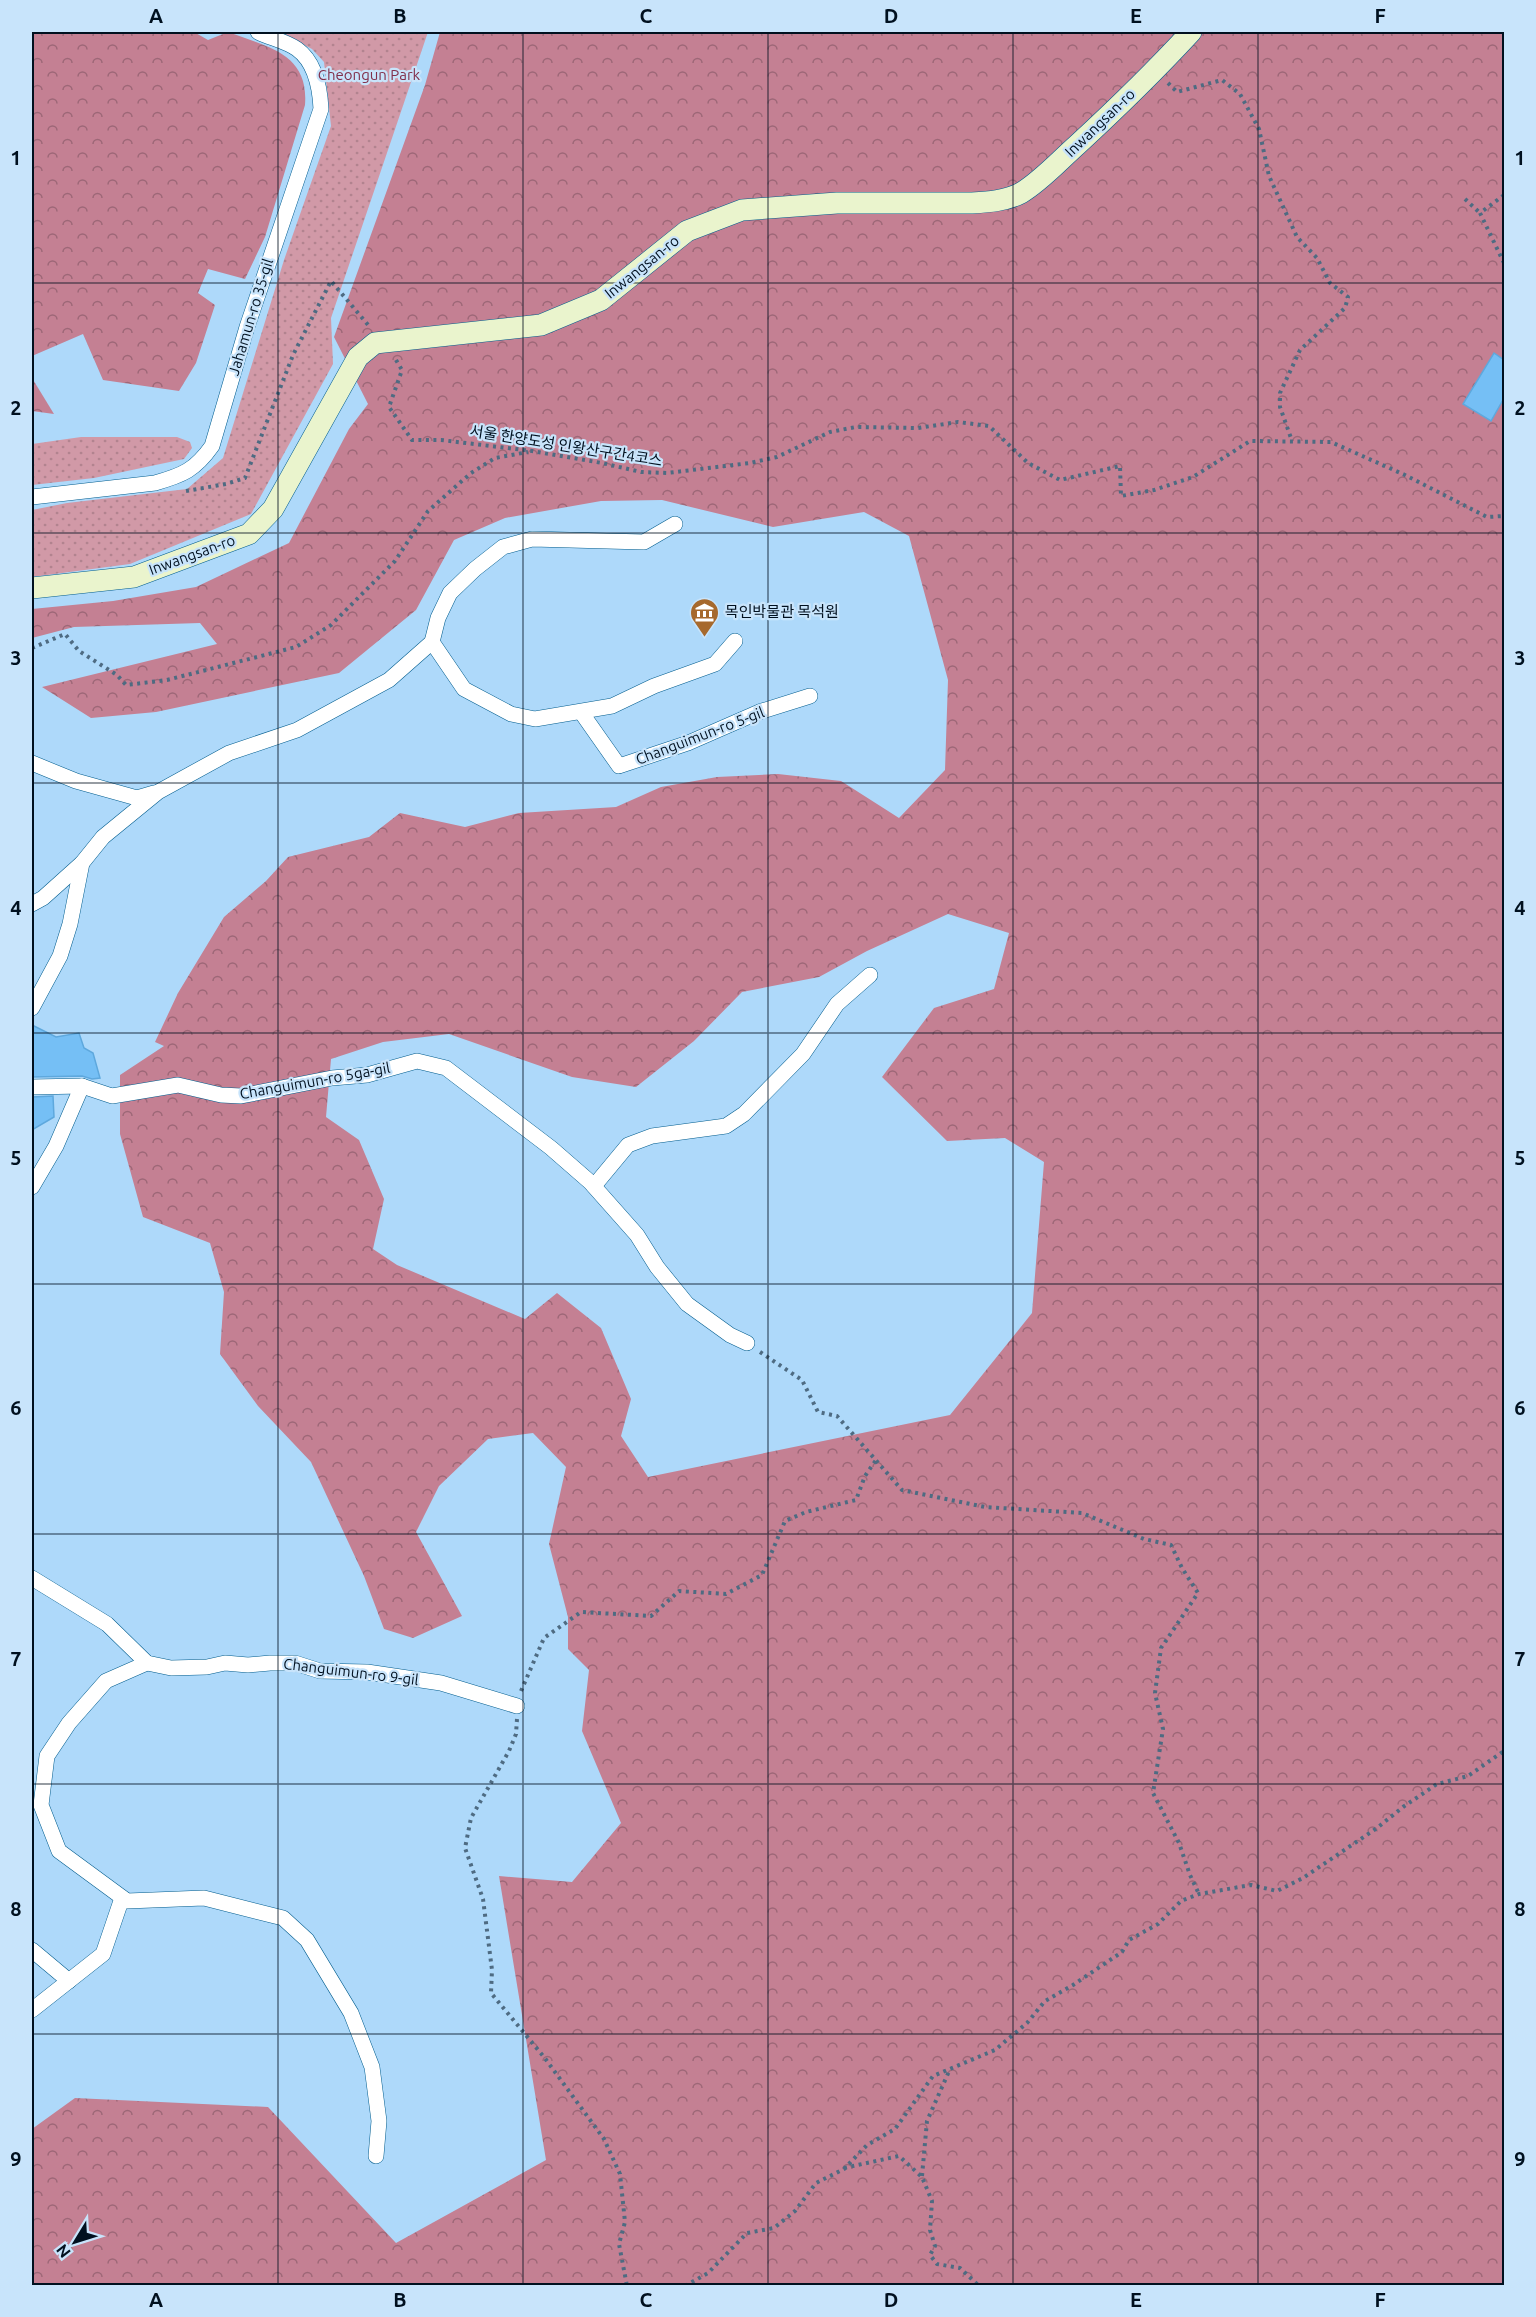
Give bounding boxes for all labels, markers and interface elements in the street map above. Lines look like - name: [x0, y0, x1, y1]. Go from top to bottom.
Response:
- text: A: [149, 4, 163, 27]
- text: B: [393, 4, 407, 27]
- text: C: [640, 4, 653, 27]
- text: D: [884, 4, 898, 27]
- text: E: [1130, 4, 1142, 27]
- text: F: [1374, 4, 1386, 27]
- park label: Cheongun Park: [318, 66, 421, 83]
- street label: Inwangsan-ro: [1061, 85, 1138, 160]
- text: 1: [10, 146, 22, 169]
- text: 1: [1514, 146, 1526, 169]
- street label: Inwangsan-ro: [601, 232, 682, 302]
- street label: Jahamun-ro 35-gil: [225, 256, 276, 377]
- text: 2: [10, 396, 22, 419]
- text: 2: [1514, 396, 1526, 419]
- street label: 서울 한양도성 인왕산구간4코스: [469, 422, 664, 469]
- street label: Inwangsan-ro: [146, 531, 237, 578]
- museum icon: 목인박물관 목석원: [688, 596, 720, 638]
- place label: 목인박물관 목석원: [725, 603, 839, 620]
- text: 3: [10, 646, 22, 669]
- text: 3: [1514, 646, 1526, 669]
- street label: Changuimun-ro 5-gil: [633, 703, 766, 768]
- text: 4: [10, 896, 22, 919]
- text: 4: [1514, 896, 1526, 919]
- street label: Changuimun-ro 5ga-gil: [238, 1059, 392, 1102]
- text: 5: [10, 1146, 22, 1169]
- text: 5: [1514, 1146, 1526, 1169]
- text: 6: [10, 1396, 22, 1419]
- text: 6: [1514, 1396, 1526, 1419]
- text: 7: [10, 1647, 22, 1670]
- text: 7: [1514, 1647, 1526, 1670]
- street label: Changuimun-ro 9-gil: [282, 1655, 420, 1688]
- text: 8: [10, 1897, 22, 1920]
- text: 8: [1514, 1897, 1526, 1920]
- text: 9: [10, 2147, 22, 2170]
- text: 9: [1514, 2147, 1526, 2170]
- north arrow: [45, 2212, 105, 2272]
- text: N: [52, 2241, 74, 2261]
- text: A: [149, 2288, 163, 2311]
- text: B: [393, 2288, 407, 2311]
- text: C: [640, 2288, 653, 2311]
- text: D: [884, 2288, 898, 2311]
- text: E: [1130, 2288, 1142, 2311]
- text: F: [1374, 2288, 1386, 2311]

